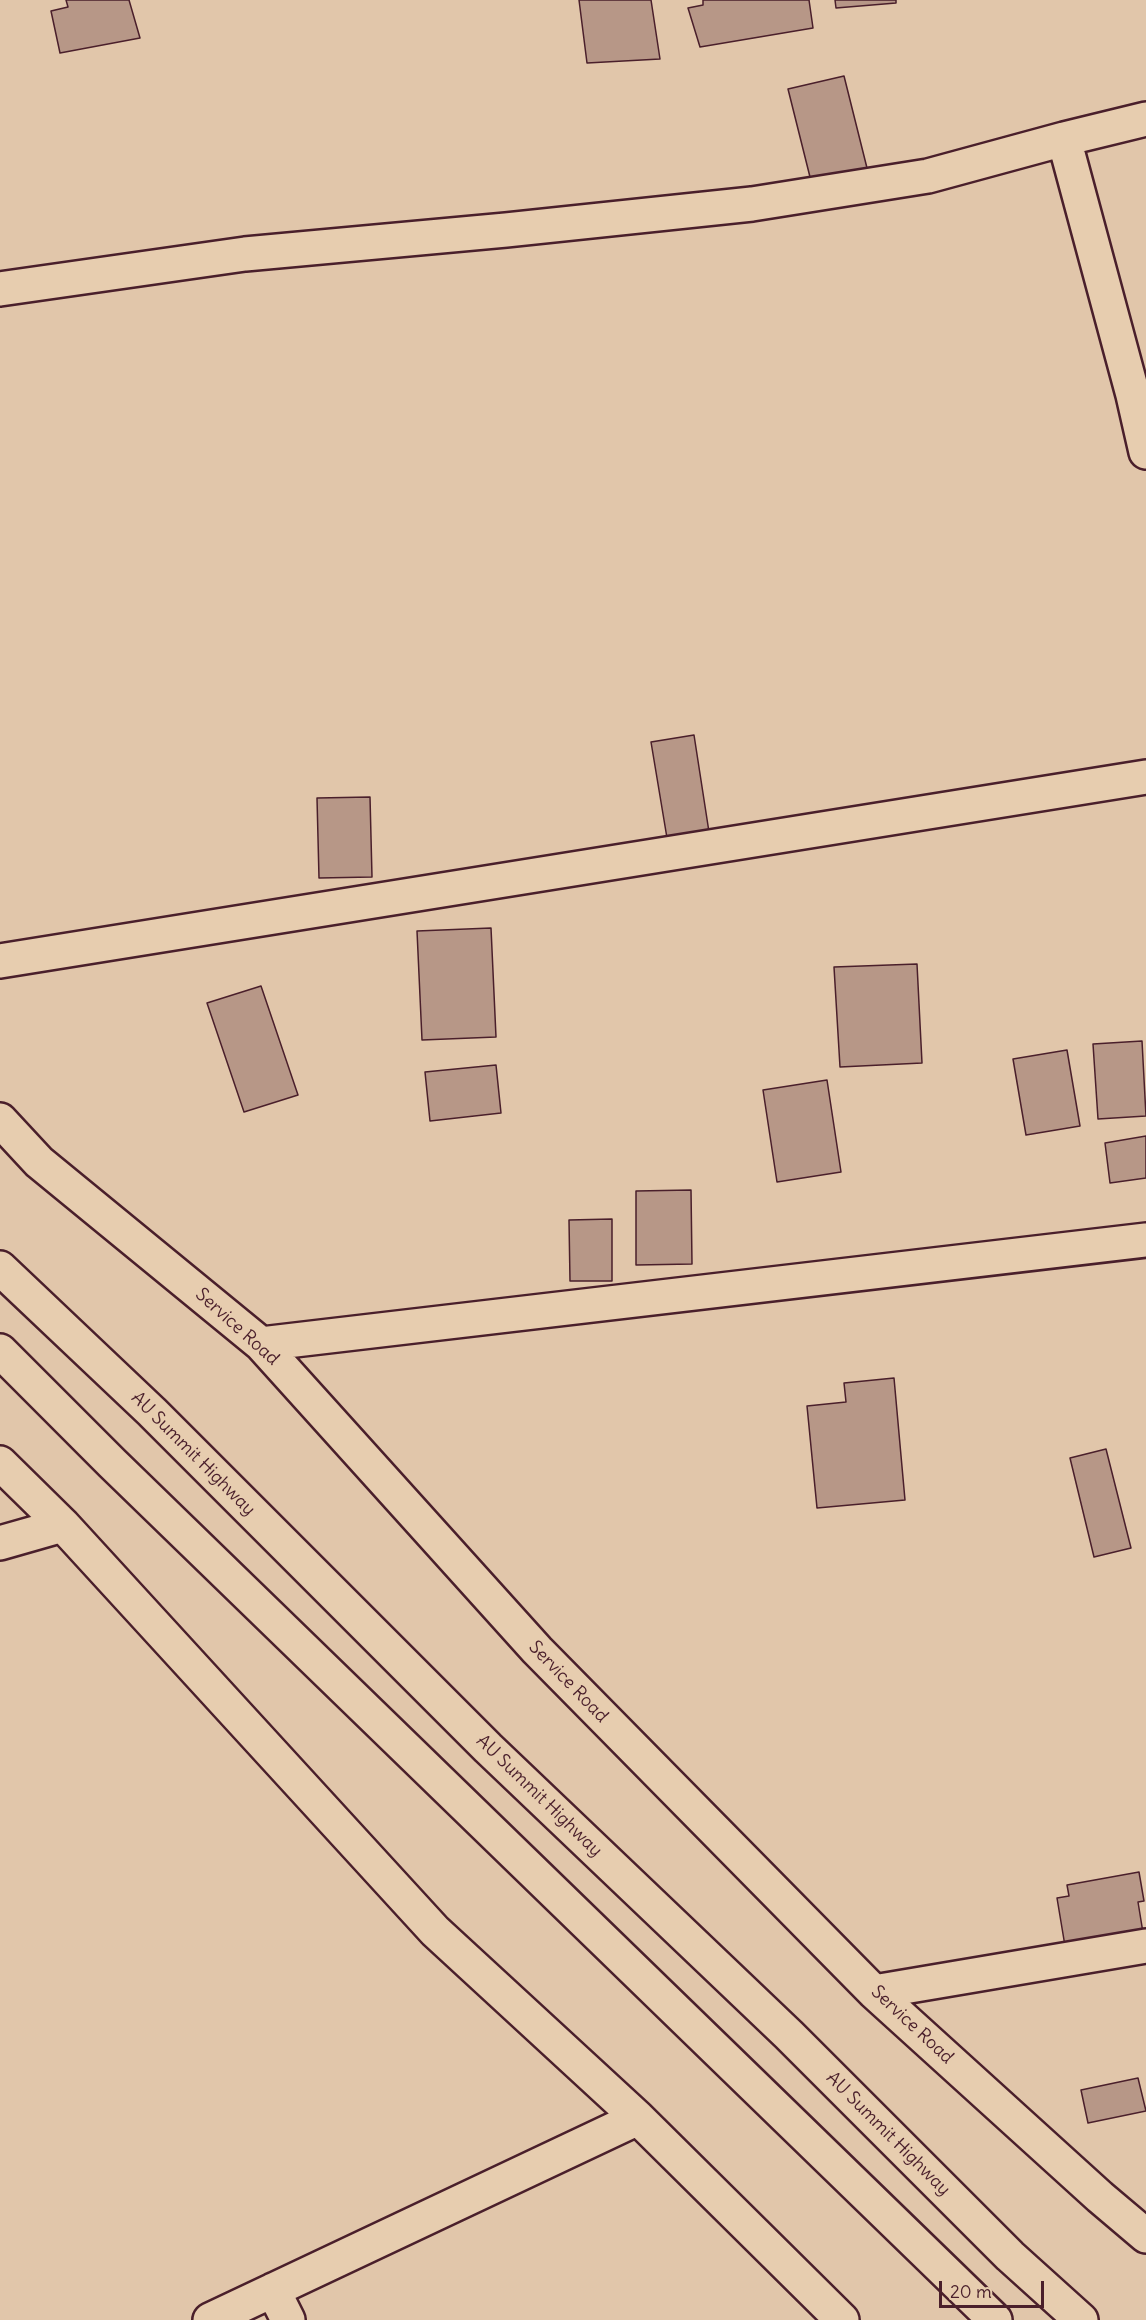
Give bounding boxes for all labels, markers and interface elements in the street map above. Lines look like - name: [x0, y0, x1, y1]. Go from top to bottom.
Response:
- street label: Service Road: [191, 1284, 283, 1370]
- street label: AU Summit Highway: [127, 1388, 259, 1520]
- street label: Service Road: [524, 1637, 612, 1727]
- street label: AU Summit Highway: [472, 1730, 606, 1862]
- street label: Service Road: [866, 1981, 958, 2069]
- street label: AU Summit Highway: [822, 2068, 954, 2200]
- scale bar: [942, 2269, 1047, 2307]
- text: 20 m: [950, 2280, 992, 2303]

